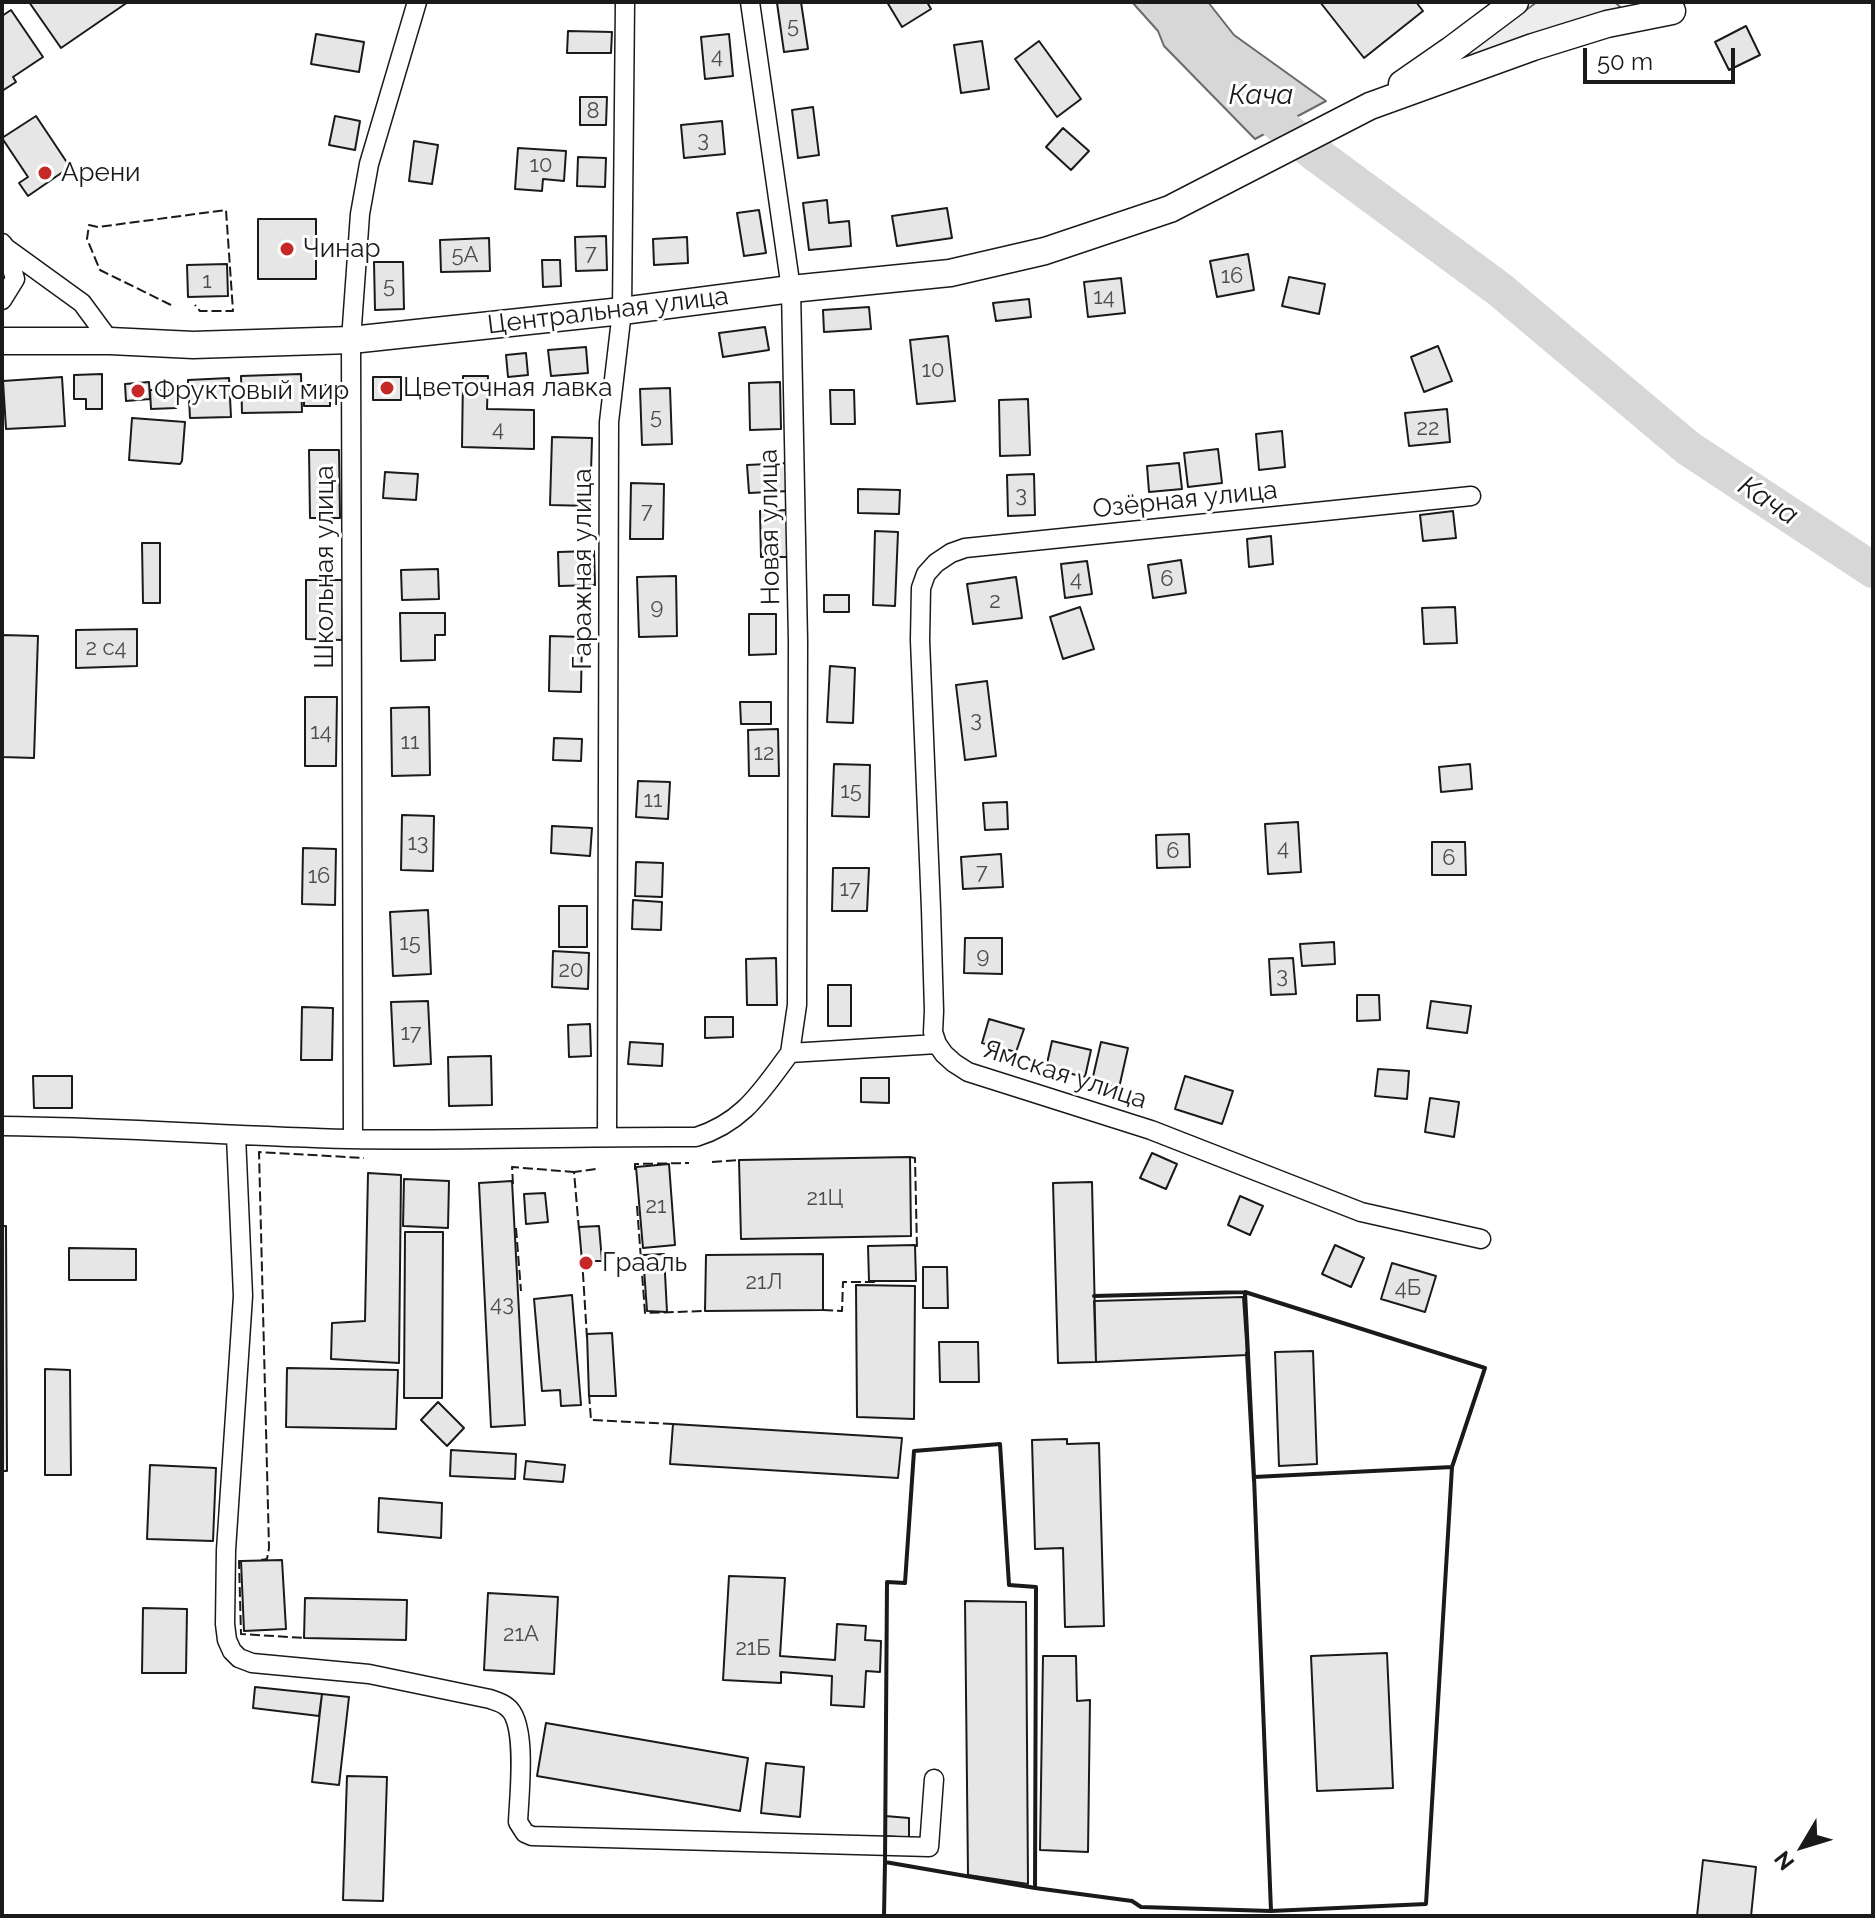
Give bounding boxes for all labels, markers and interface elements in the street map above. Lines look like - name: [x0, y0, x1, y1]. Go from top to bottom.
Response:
- house number: 5: [787, 13, 799, 39]
- scale bar: [1587, 32, 1739, 82]
- house number: 4: [711, 43, 723, 69]
- text: 50 m: [1597, 47, 1653, 76]
- water label: Кача: [1229, 79, 1293, 113]
- house number: 8: [586, 98, 600, 124]
- house number: 3: [697, 127, 709, 153]
- house number: 10: [530, 152, 552, 178]
- place label: Арени: [61, 157, 140, 189]
- marker: Арени: [36, 164, 54, 182]
- place label: Чинар: [303, 233, 381, 265]
- marker: Чинар: [278, 240, 296, 258]
- house number: 7: [585, 240, 597, 266]
- house number: 5А: [452, 242, 478, 268]
- house number: 16: [1221, 263, 1243, 289]
- house number: 1: [202, 268, 212, 294]
- house number: 5: [383, 273, 395, 299]
- street label: Центральная улица: [486, 281, 730, 341]
- house number: 14: [1093, 284, 1115, 310]
- house number: 10: [922, 357, 944, 383]
- place label: Цветочная лавка: [403, 372, 612, 404]
- place label: Фруктовый мир: [154, 375, 349, 407]
- marker: Цветочная лавка: [378, 379, 396, 397]
- marker: Фруктовый мир: [129, 382, 147, 400]
- house number: 5: [650, 404, 662, 430]
- house number: 22: [1417, 415, 1439, 441]
- house number: 4: [492, 416, 504, 442]
- street label: Новая улица: [753, 449, 787, 605]
- street label: Школьная улица: [309, 465, 341, 669]
- street label: Гаражная улица: [567, 468, 599, 670]
- water label: Кача: [1732, 469, 1804, 533]
- street label: Озёрная улица: [1091, 475, 1279, 525]
- house number: 3: [1015, 482, 1027, 508]
- house number: 7: [641, 498, 653, 524]
- house number: 4: [1070, 566, 1082, 592]
- house number: 6: [1160, 566, 1174, 592]
- house number: 2: [989, 588, 1001, 614]
- house number: 9: [651, 594, 663, 620]
- house number: 2 с4: [85, 635, 127, 661]
- house number: 3: [970, 707, 982, 733]
- house number: 14: [310, 719, 332, 745]
- house number: 11: [401, 729, 419, 755]
- house number: 12: [754, 740, 774, 766]
- house number: 15: [840, 778, 862, 804]
- house number: 11: [644, 787, 662, 813]
- house number: 13: [407, 830, 429, 856]
- house number: 4: [1277, 835, 1289, 861]
- house number: 6: [1166, 838, 1180, 864]
- house number: 6: [1442, 845, 1456, 871]
- house number: 7: [976, 859, 988, 885]
- house number: 16: [308, 863, 330, 889]
- house number: 17: [839, 876, 861, 902]
- house number: 15: [399, 930, 421, 956]
- house number: 9: [977, 943, 989, 969]
- house number: 20: [559, 957, 583, 983]
- house number: 3: [1276, 963, 1288, 989]
- house number: 17: [400, 1020, 422, 1046]
- street label: Ямская улица: [979, 1034, 1151, 1116]
- house number: 21Ц: [806, 1185, 844, 1211]
- house number: 21: [646, 1193, 666, 1219]
- place label: Грааль: [602, 1247, 687, 1279]
- marker: Грааль: [577, 1254, 595, 1272]
- house number: 21Л: [746, 1269, 782, 1295]
- house number: 4Б: [1395, 1275, 1421, 1301]
- house number: 43: [490, 1291, 514, 1317]
- house number: 21А: [503, 1621, 539, 1647]
- house number: 21Б: [735, 1635, 771, 1661]
- north arrow: [1763, 1806, 1843, 1886]
- text: N: [1769, 1846, 1800, 1875]

